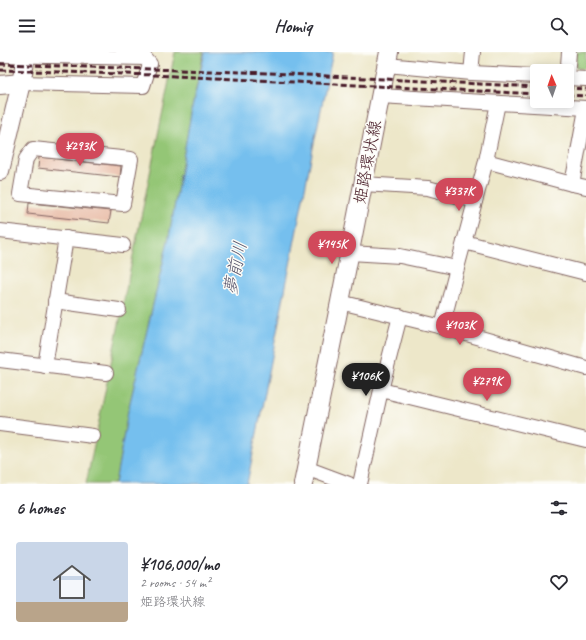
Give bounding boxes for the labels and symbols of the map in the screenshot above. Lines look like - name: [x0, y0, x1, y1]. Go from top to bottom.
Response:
- north arrow: [530, 64, 574, 108]
- street label: 姫路環状線: [349, 118, 386, 206]
- pin: ¥293K: [52, 133, 108, 167]
- pin: ¥337K: [431, 178, 487, 212]
- pin: ¥145K: [304, 231, 360, 265]
- water label: 夢前川: [219, 239, 251, 297]
- pin: ¥103K: [432, 312, 488, 346]
- pin: ¥106K: [338, 363, 394, 397]
- pin: ¥279K: [459, 368, 515, 402]

